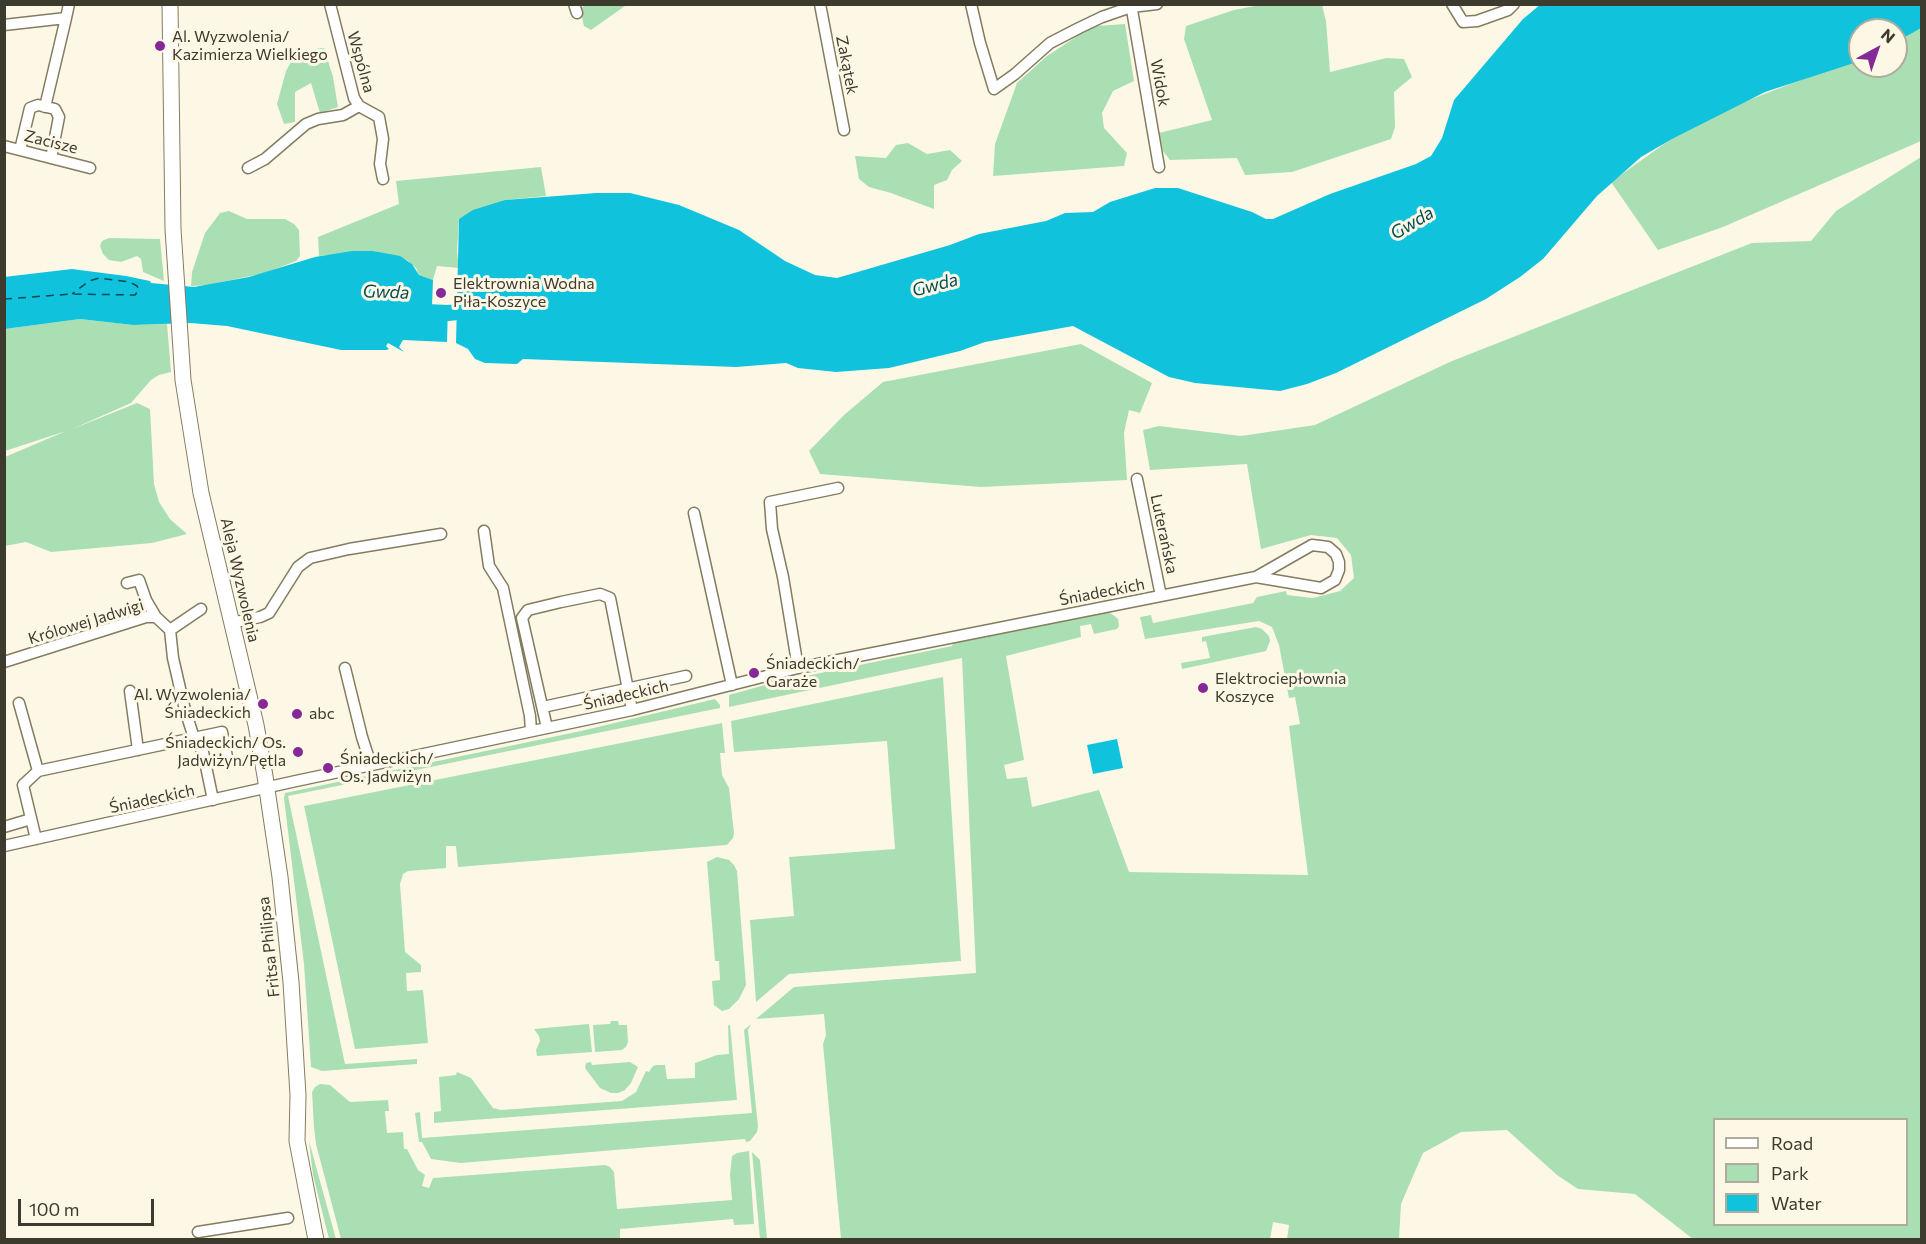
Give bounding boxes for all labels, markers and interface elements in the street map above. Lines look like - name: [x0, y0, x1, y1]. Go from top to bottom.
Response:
- north arrow: [1848, 18, 1908, 78]
- text: N: [1878, 24, 1899, 46]
- place label: Al. Wyzwolenia/ Kazimierza Wielkiego: [172, 27, 328, 65]
- street label: Wspólna: [343, 29, 379, 95]
- street label: Zakątek: [832, 34, 862, 96]
- marker: Al. Wyzwolenia/ Kazimierza Wielkiego: [153, 39, 167, 53]
- street label: Widok: [1146, 58, 1174, 108]
- street label: Zacisze: [22, 126, 80, 158]
- water label: Gwda: [1386, 202, 1438, 244]
- water label: Gwda: [910, 269, 960, 301]
- place label: Elektrownia Wodna Piła-Koszyce: [453, 274, 595, 312]
- water label: Gwda: [362, 280, 410, 304]
- marker: Elektrownia Wodna Piła-Koszyce: [434, 286, 448, 300]
- street label: Luterańska: [1146, 492, 1182, 576]
- street label: Aleja Wyzwolenia: [216, 516, 264, 644]
- street label: Śniadeckich: [1058, 574, 1146, 610]
- street label: Królowej Jadwigi: [26, 595, 146, 649]
- place label: Śniadeckich/ Garaże: [766, 654, 860, 692]
- marker: Śniadeckich/ Garaże: [747, 666, 761, 680]
- place label: Elektrociepłownia Koszyce: [1215, 669, 1346, 707]
- street label: Śniadeckich: [582, 676, 670, 714]
- marker: Elektrociepłownia Koszyce: [1196, 681, 1210, 695]
- place label: Al. Wyzwolenia/ Śniadeckich: [134, 685, 251, 723]
- marker: Al. Wyzwolenia/ Śniadeckich: [256, 697, 270, 711]
- place label: abc: [309, 704, 335, 724]
- marker: abc: [290, 707, 304, 721]
- place label: Śniadeckich/ Os. Jadwiżyn/Pętla: [165, 733, 286, 771]
- marker: Śniadeckich/ Os. Jadwiżyn/Pętla: [291, 745, 305, 759]
- place label: Śniadeckich/ Os. Jadwiżyn: [340, 749, 434, 787]
- marker: Śniadeckich/ Os. Jadwiżyn: [321, 761, 335, 775]
- street label: Śniadeckich: [108, 781, 196, 817]
- street label: Fritsa Philipsa: [254, 896, 284, 998]
- legend: [1713, 1118, 1908, 1226]
- text: Road: [1771, 1132, 1813, 1154]
- text: Park: [1771, 1162, 1809, 1184]
- scale bar: [21, 1187, 158, 1225]
- text: Water: [1771, 1192, 1822, 1214]
- text: 100 m: [29, 1198, 79, 1220]

